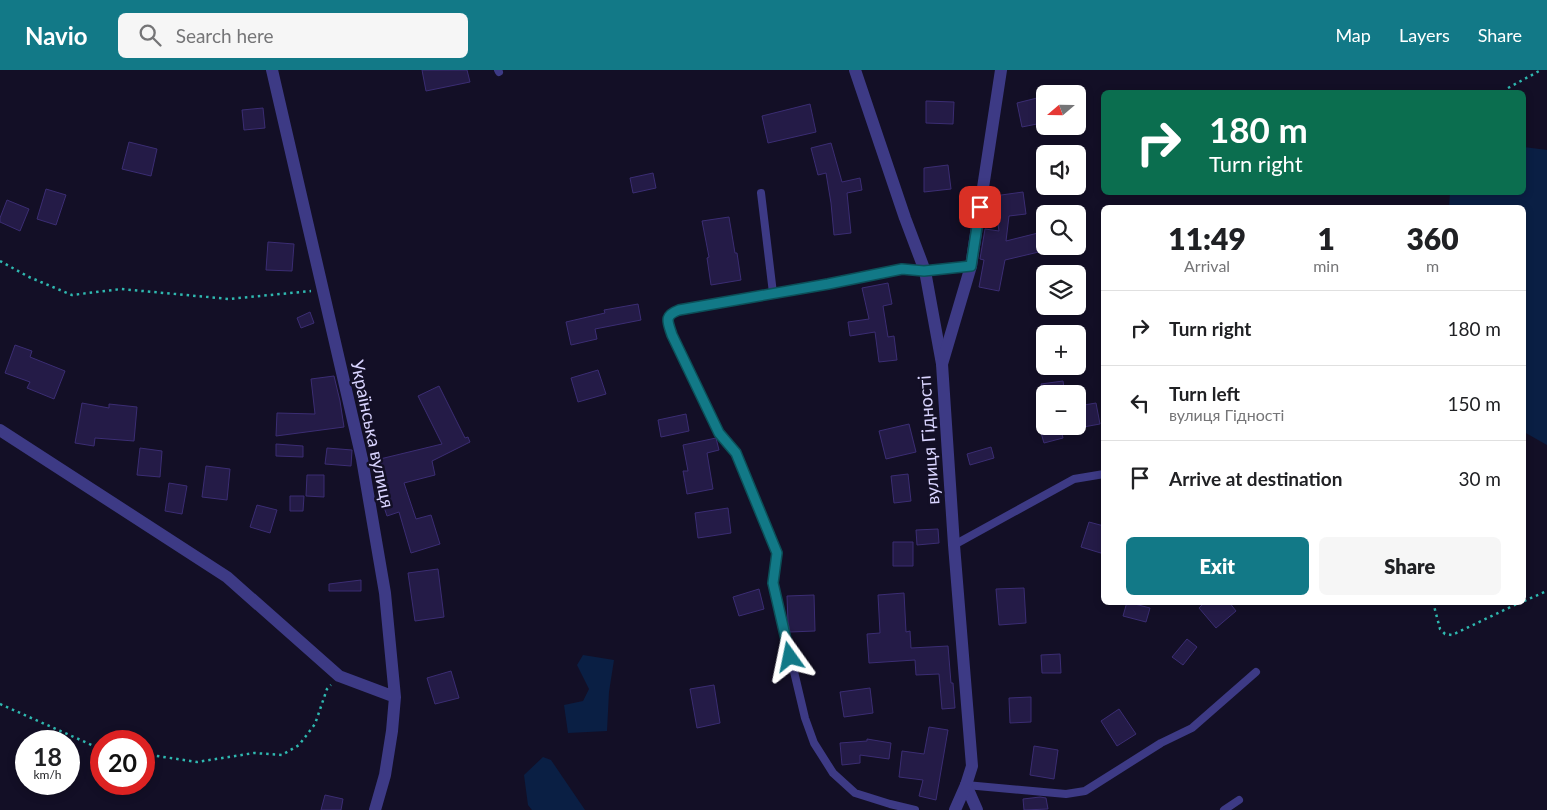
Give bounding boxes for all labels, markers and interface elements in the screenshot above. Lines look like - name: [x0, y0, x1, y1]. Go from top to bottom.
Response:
- search box: [118, 13, 468, 58]
- text: Navio: [25, 21, 88, 50]
- icon: search: [136, 21, 164, 49]
- text: Search here: [176, 24, 274, 47]
- text: Map: [1335, 24, 1371, 46]
- text: Layers: [1399, 24, 1450, 46]
- text: Share: [1478, 24, 1522, 46]
- north arrow: [1036, 85, 1086, 135]
- map controls: [1036, 85, 1086, 435]
- text: 180 m: [1209, 108, 1308, 150]
- icon: right: [1126, 110, 1191, 175]
- button: sound: [1036, 145, 1086, 195]
- text: Turn right: [1209, 150, 1303, 177]
- pin: [959, 186, 1001, 228]
- icon: arrive: [966, 193, 994, 221]
- button: search: [1036, 205, 1086, 255]
- text: 11:49: [1168, 220, 1246, 256]
- text: 1: [1317, 220, 1335, 256]
- text: 360: [1406, 220, 1459, 256]
- text: Arrival: [1184, 256, 1230, 275]
- text: min: [1313, 256, 1339, 275]
- text: m: [1426, 256, 1439, 275]
- button: layers: [1036, 265, 1086, 315]
- icon: right: [1126, 314, 1154, 342]
- text: Turn right: [1169, 317, 1251, 340]
- text: 180 m: [1447, 317, 1501, 340]
- button: +: [1036, 325, 1086, 375]
- street label: Українська вулиця: [347, 358, 399, 510]
- street label: вулиця Гідності: [913, 375, 944, 506]
- text: Turn left: [1169, 382, 1240, 405]
- button: −: [1036, 385, 1086, 435]
- icon: left: [1126, 389, 1154, 417]
- text: 150 m: [1447, 392, 1501, 415]
- text: вулиця Гідності: [1169, 405, 1284, 424]
- icon: arrive: [1126, 464, 1154, 492]
- text: Arrive at destination: [1169, 467, 1342, 490]
- text: 30 m: [1458, 467, 1501, 490]
- button: Exit: [1126, 537, 1309, 595]
- button: Share: [1319, 537, 1501, 595]
- position arrow: [763, 630, 815, 682]
- speed limit sign: 20: [90, 730, 155, 795]
- text: 18: [33, 741, 62, 771]
- text: km/h: [33, 767, 62, 782]

